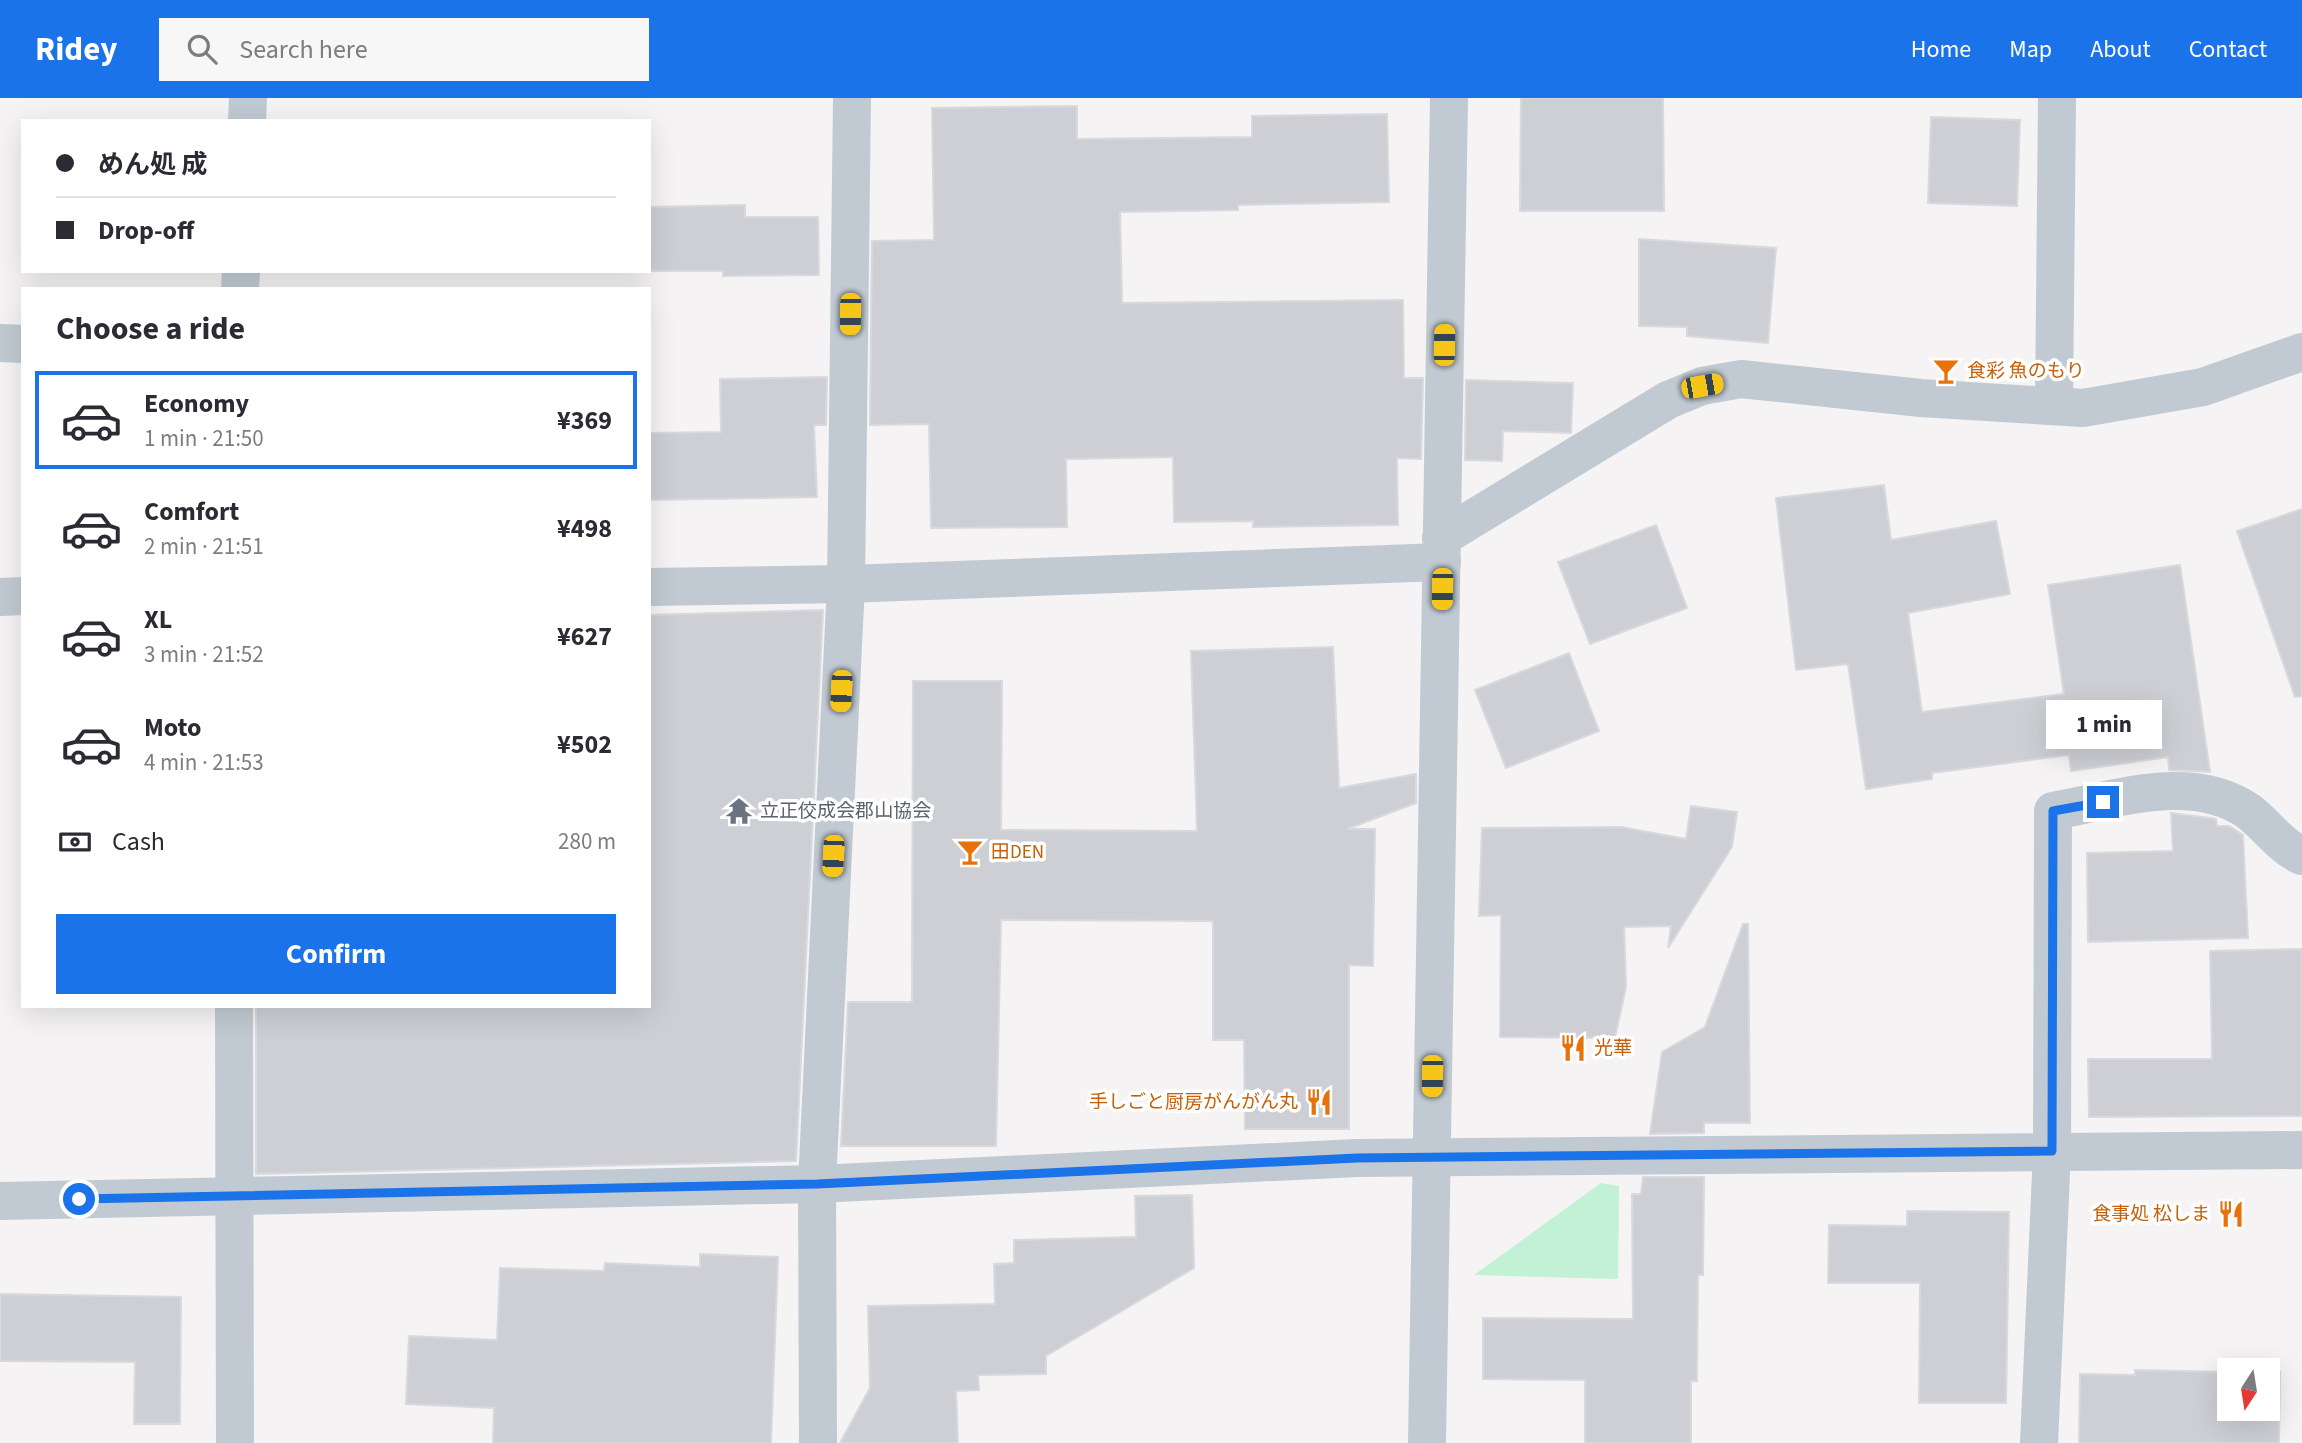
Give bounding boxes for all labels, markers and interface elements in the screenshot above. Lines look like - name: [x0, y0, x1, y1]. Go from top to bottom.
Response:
- search box: [159, 18, 649, 81]
- text: Ridey: [35, 26, 117, 73]
- icon: search: [183, 30, 221, 68]
- text: Search here: [239, 31, 368, 68]
- text: Home: [1911, 32, 1971, 67]
- text: Map: [2009, 32, 2052, 67]
- text: About: [2090, 32, 2151, 67]
- text: Contact: [2189, 32, 2267, 67]
- text: めん処 成: [98, 146, 207, 183]
- text: Drop-off: [98, 212, 194, 249]
- car: [840, 293, 861, 335]
- text: Choose a ride: [56, 306, 245, 352]
- car: [1434, 324, 1455, 366]
- bar icon: 食彩 魚のもり: [1931, 356, 1961, 386]
- place label: 食彩 魚のもり: [1967, 358, 2085, 385]
- car: [1680, 372, 1725, 400]
- text: Economy: [144, 385, 249, 422]
- icon: car: [60, 389, 123, 452]
- text: ¥369: [557, 402, 612, 439]
- text: 1 min · 21:50: [144, 422, 264, 455]
- text: Comfort: [144, 493, 239, 530]
- icon: car: [60, 497, 123, 560]
- text: ¥498: [557, 510, 612, 547]
- text: 2 min · 21:51: [144, 530, 264, 563]
- car: [1432, 568, 1453, 610]
- text: XL: [144, 601, 172, 638]
- icon: car: [60, 605, 123, 668]
- text: ¥627: [557, 618, 612, 655]
- text: 3 min · 21:52: [144, 638, 264, 671]
- car: [830, 669, 853, 713]
- callout: 1 min: [2045, 700, 2161, 750]
- text: 1 min: [2076, 708, 2132, 741]
- text: Moto: [144, 709, 201, 746]
- icon: car: [60, 713, 123, 776]
- text: ¥502: [557, 726, 612, 763]
- text: 4 min · 21:53: [144, 746, 264, 779]
- route end: [2087, 786, 2119, 818]
- temple icon: 立正佼成会郡山協会: [724, 796, 754, 826]
- place label: 立正佼成会郡山協会: [760, 798, 931, 825]
- icon: cash: [56, 823, 94, 861]
- text: Cash: [112, 823, 165, 860]
- text: 280 m: [558, 825, 616, 858]
- car: [822, 834, 845, 878]
- bar icon: 田DEN: [955, 837, 985, 867]
- place label: 田DEN: [991, 839, 1044, 866]
- button: Confirm: [56, 914, 616, 994]
- restaurant icon: 光華: [1558, 1033, 1588, 1063]
- place label: 光華: [1594, 1035, 1632, 1062]
- car: [1422, 1055, 1443, 1097]
- restaurant icon: 手しごと厨房がんがん丸: [1304, 1087, 1334, 1117]
- place label: 手しごと厨房がんがん丸: [1089, 1089, 1298, 1116]
- route start: [63, 1183, 95, 1215]
- restaurant icon: 食事処 松しま: [2216, 1199, 2246, 1229]
- place label: 食事処 松しま: [2092, 1201, 2210, 1228]
- north arrow: [2217, 1358, 2280, 1421]
- map controls: [2217, 1358, 2280, 1421]

